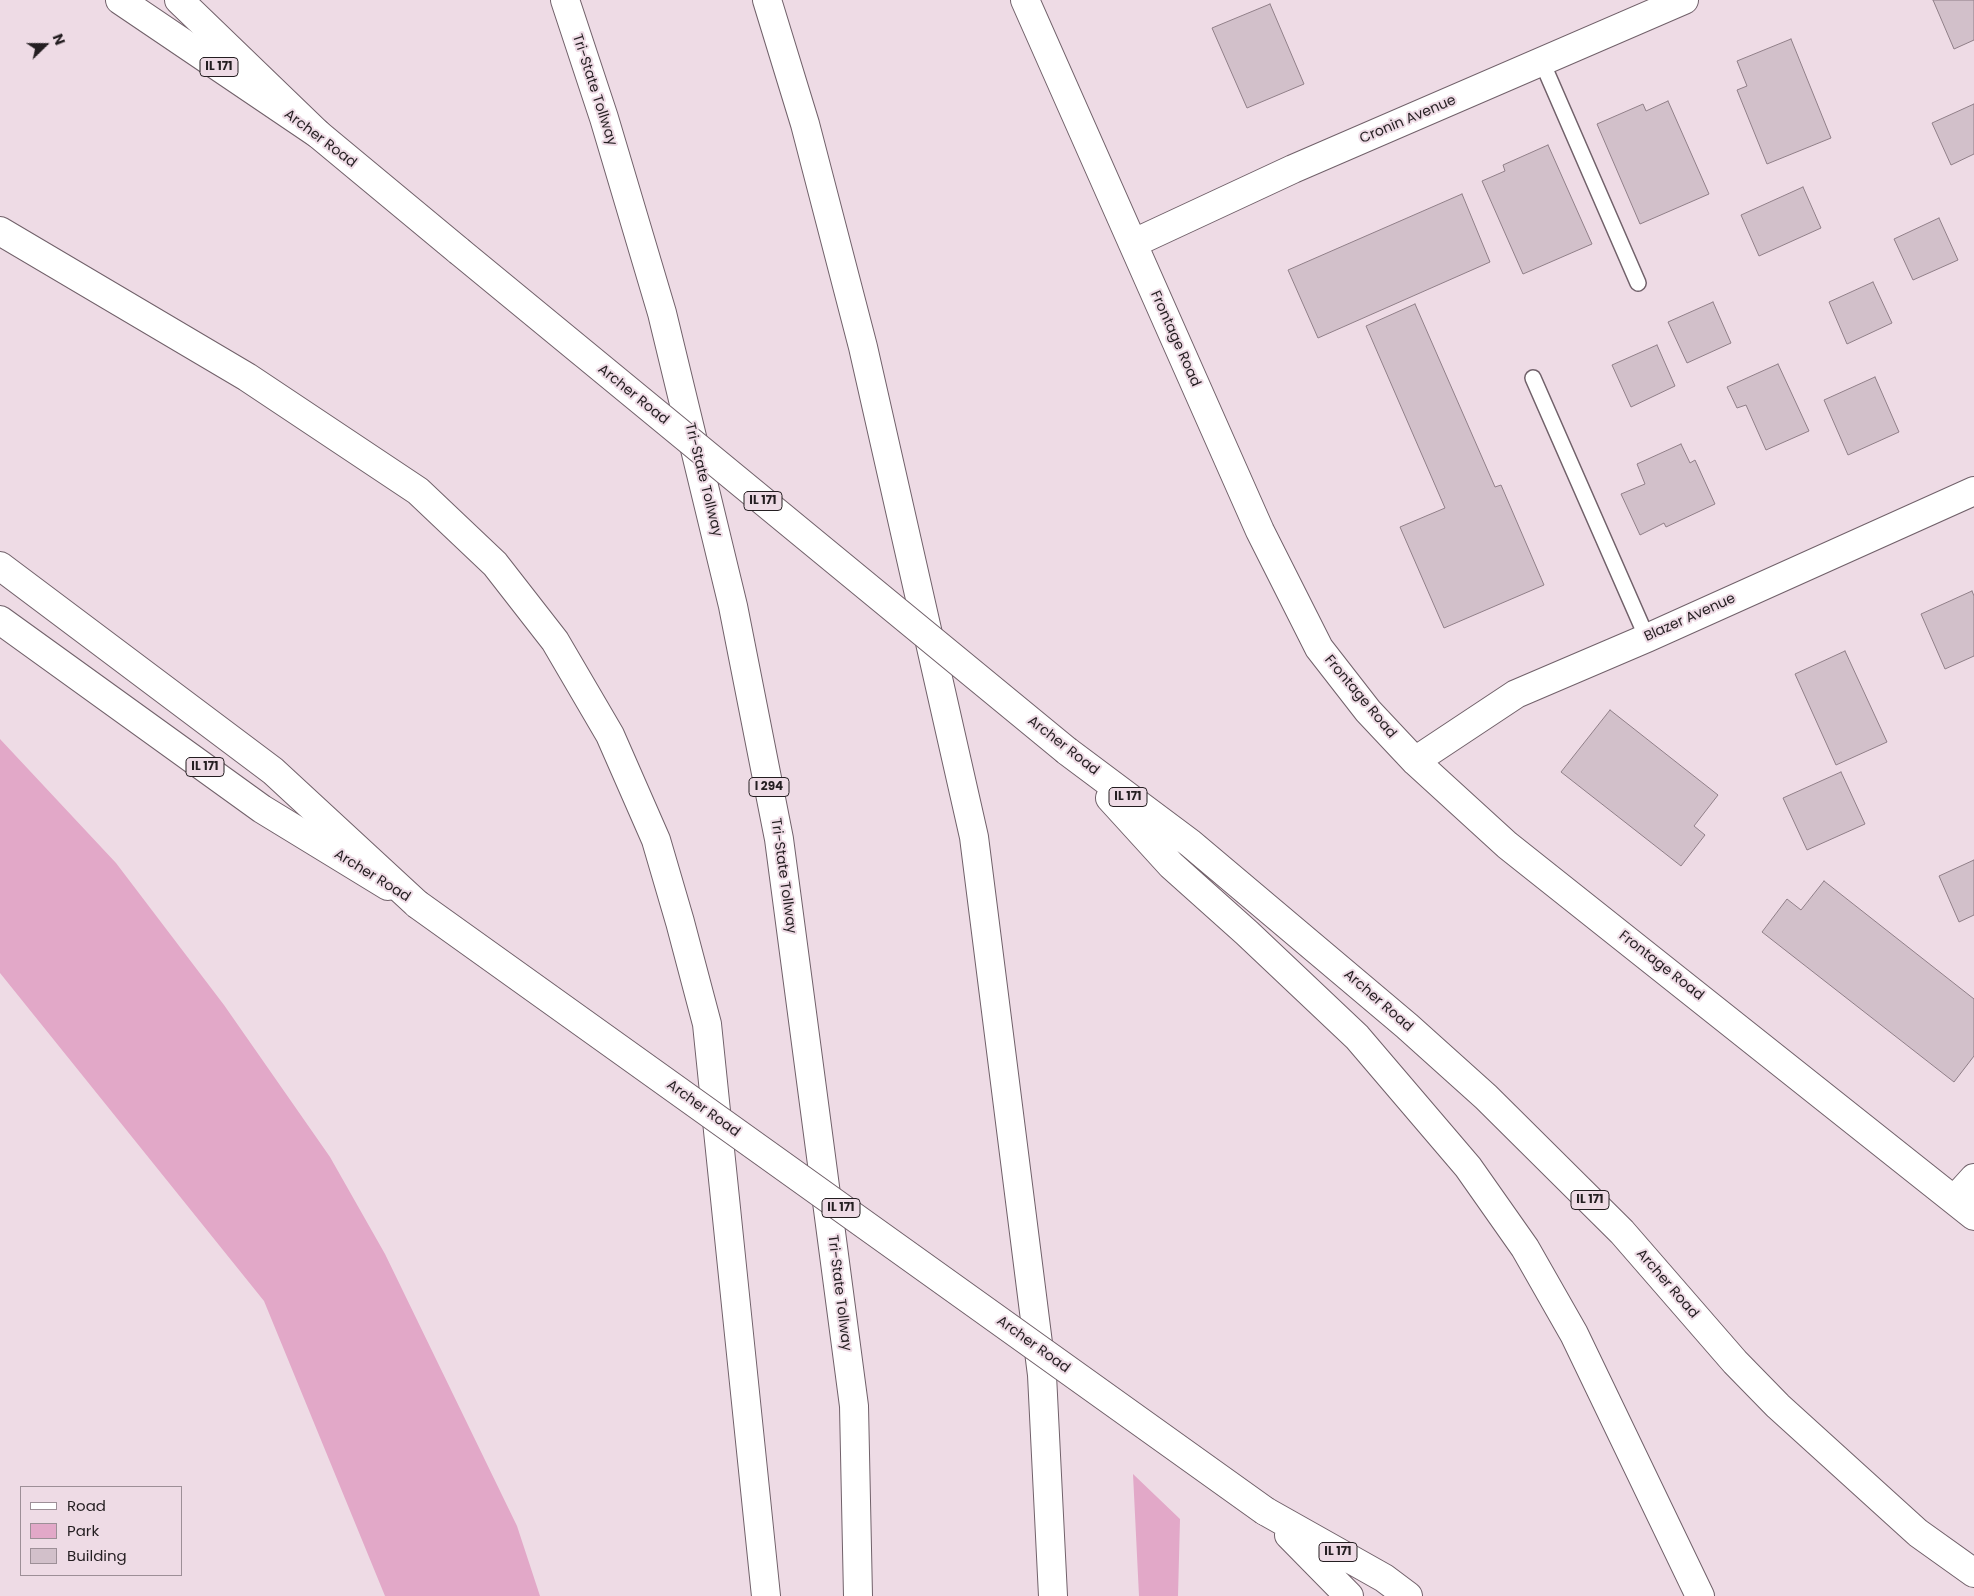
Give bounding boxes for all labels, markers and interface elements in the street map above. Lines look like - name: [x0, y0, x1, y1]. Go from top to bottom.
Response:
- north arrow: [20, 20, 70, 70]
- text: N: [48, 31, 70, 48]
- street label: Tri-State Tollway: [568, 32, 620, 148]
- road number: IL 171: [200, 58, 238, 76]
- street label: Cronin Avenue: [1357, 92, 1459, 148]
- street label: Archer Road: [281, 106, 359, 172]
- street label: Frontage Road: [1146, 289, 1204, 389]
- street label: Archer Road: [594, 361, 672, 429]
- street label: Tri-State Tollway: [681, 421, 725, 539]
- road number: IL 171: [744, 492, 782, 511]
- street label: Blazer Avenue: [1642, 590, 1738, 646]
- street label: Frontage Road: [1320, 652, 1400, 742]
- street label: Archer Road: [1024, 713, 1102, 779]
- road number: IL 171: [186, 758, 224, 776]
- road number: I 294: [749, 778, 789, 796]
- road number: IL 171: [1109, 788, 1147, 806]
- street label: Tri-State Tollway: [767, 817, 799, 935]
- street label: Archer Road: [331, 846, 413, 906]
- street label: Frontage Road: [1615, 928, 1707, 1004]
- street label: Archer Road: [1340, 966, 1416, 1036]
- street label: Archer Road: [663, 1077, 743, 1141]
- road number: IL 171: [1571, 1190, 1609, 1210]
- road number: IL 171: [822, 1198, 860, 1218]
- street label: Tri-State Tollway: [824, 1234, 854, 1352]
- street label: Archer Road: [1632, 1246, 1702, 1322]
- street label: Archer Road: [993, 1313, 1073, 1377]
- legend: [20, 1486, 182, 1576]
- text: Road: [67, 1495, 106, 1516]
- text: Park: [67, 1520, 99, 1541]
- road number: IL 171: [1319, 1542, 1357, 1561]
- text: Building: [67, 1545, 127, 1566]

